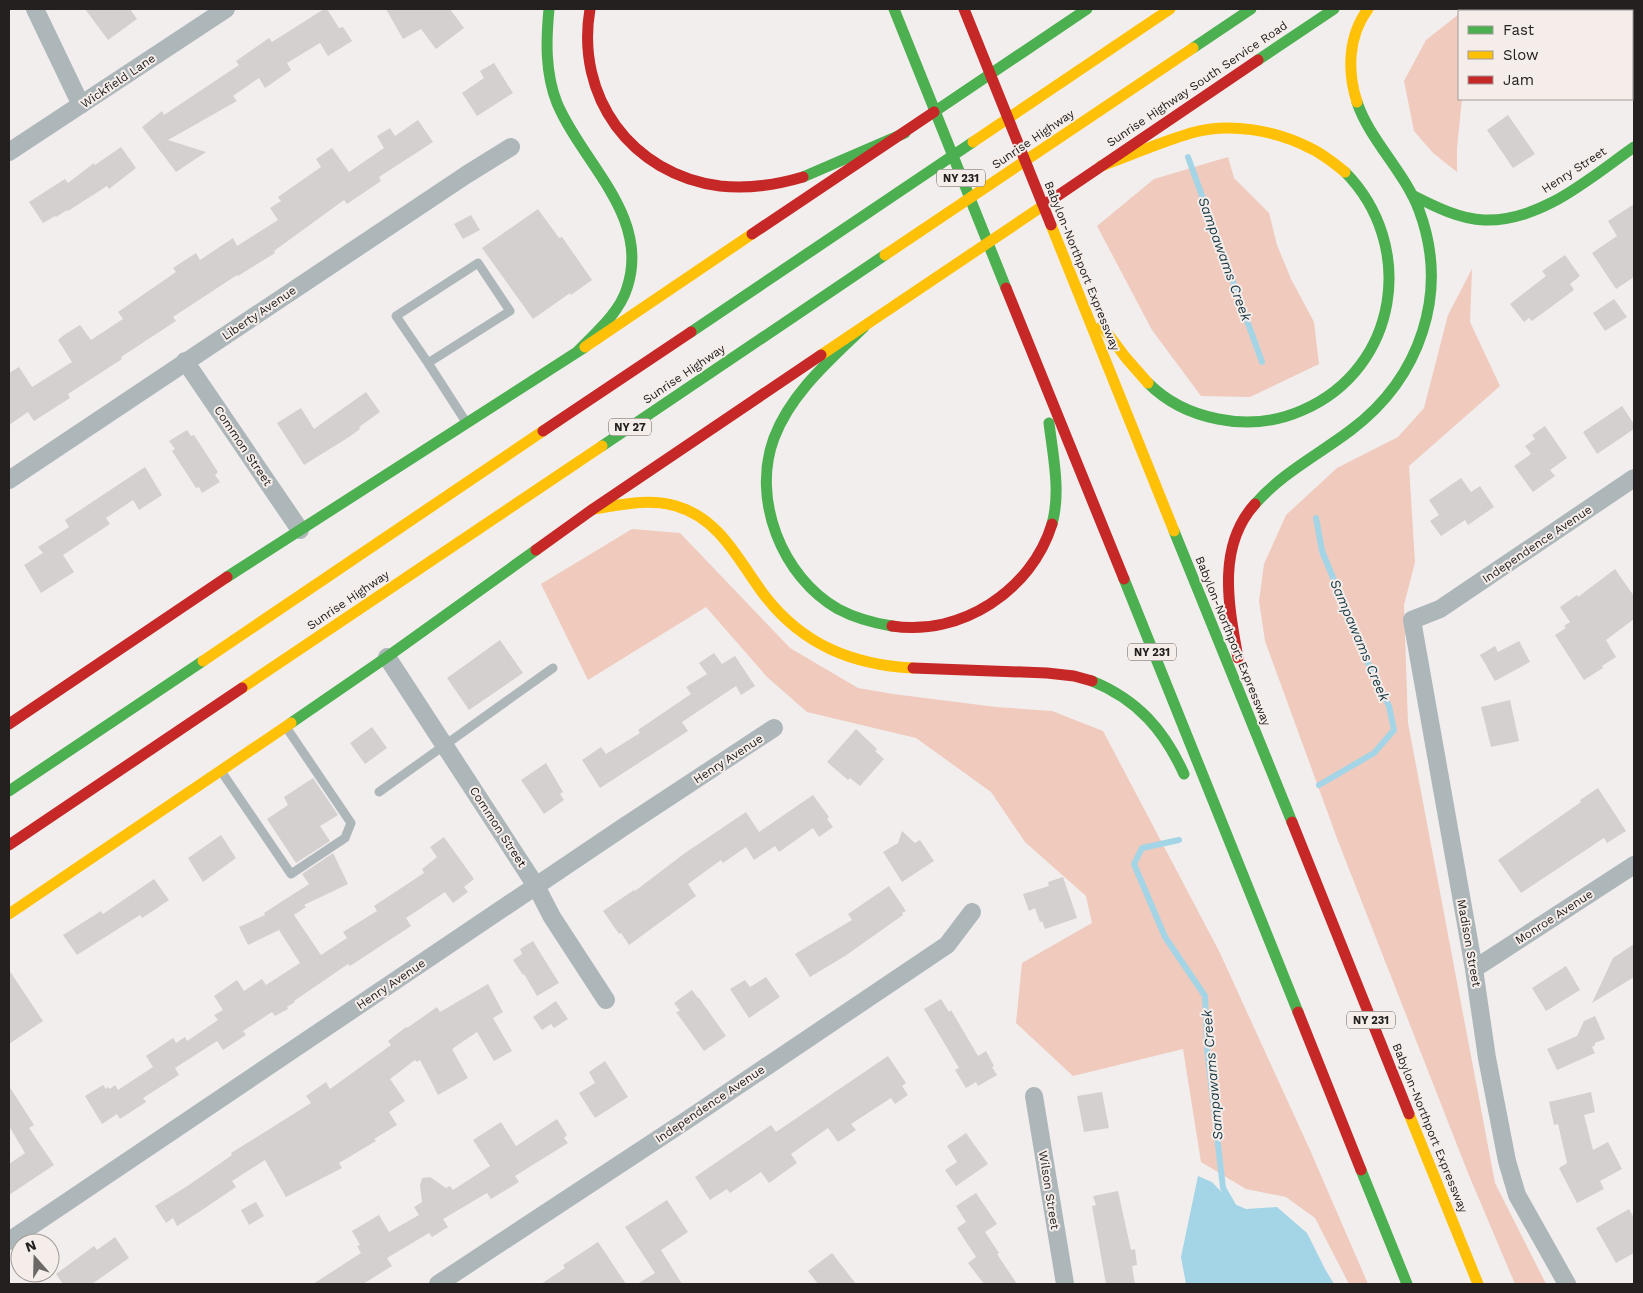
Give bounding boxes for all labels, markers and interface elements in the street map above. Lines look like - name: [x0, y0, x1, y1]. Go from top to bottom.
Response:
- legend: [1458, 10, 1633, 100]
- street label: Sunrise Highway South Service Road: [1104, 18, 1290, 150]
- text: Fast: [1503, 21, 1535, 39]
- text: Slow: [1503, 46, 1539, 64]
- street label: Wickfield Lane: [78, 51, 158, 111]
- text: Jam: [1503, 71, 1534, 89]
- street label: Sunrise Highway: [989, 106, 1077, 172]
- street label: Henry Street: [1539, 144, 1609, 196]
- road number: NY 231: [937, 170, 985, 187]
- street label: Babylon-Northport Expressway: [1041, 179, 1123, 354]
- water label: Sampawams Creek: [1195, 195, 1255, 324]
- street label: Liberty Avenue: [219, 283, 299, 343]
- street label: Sunrise Highway: [640, 341, 728, 407]
- street label: Common Street: [211, 403, 275, 489]
- road number: NY 27: [609, 418, 651, 436]
- street label: Independence Avenue: [1480, 502, 1594, 586]
- street label: Babylon-Northport Expressway: [1192, 554, 1274, 729]
- street label: Sunrise Highway: [304, 567, 392, 633]
- water label: Sampawams Creek: [1327, 577, 1393, 704]
- road number: NY 231: [1128, 644, 1176, 660]
- street label: Henry Avenue: [691, 731, 765, 787]
- street label: Common Street: [467, 784, 529, 870]
- street label: Monroe Avenue: [1513, 887, 1595, 947]
- street label: Madison Street: [1454, 898, 1484, 988]
- street label: Henry Avenue: [354, 956, 428, 1012]
- water label: Sampawams Creek: [1198, 1009, 1226, 1141]
- road number: NY 231: [1347, 1012, 1395, 1028]
- street label: Babylon-Northport Expressway: [1389, 1041, 1471, 1216]
- street label: Independence Avenue: [653, 1062, 767, 1146]
- street label: Wilson Street: [1036, 1150, 1062, 1230]
- north arrow: [10, 1233, 60, 1283]
- text: N: [23, 1236, 38, 1255]

